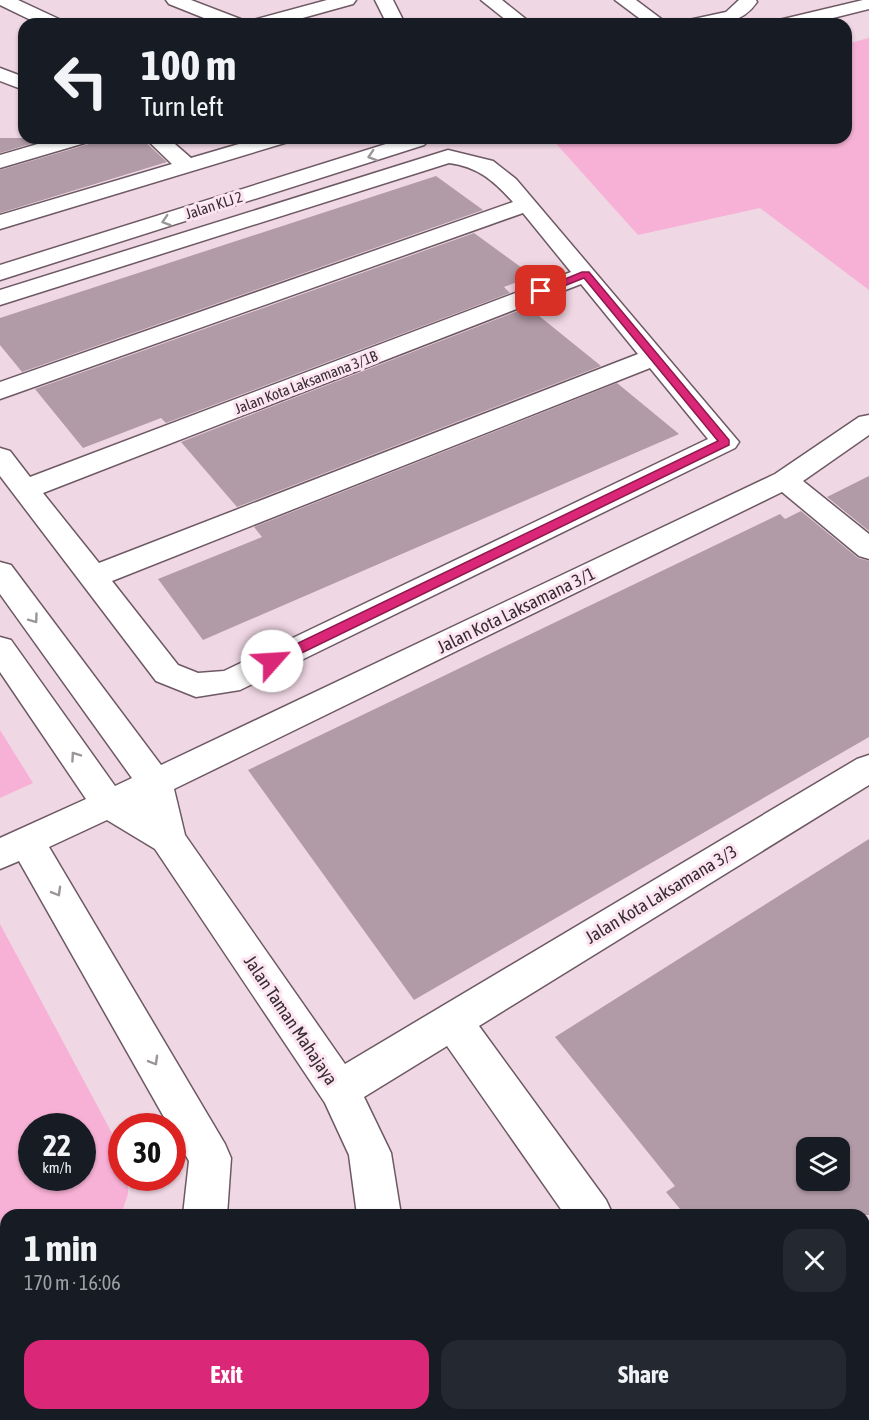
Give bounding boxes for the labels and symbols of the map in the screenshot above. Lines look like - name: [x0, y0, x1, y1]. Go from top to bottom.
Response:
- one-way arrow: [367, 148, 378, 161]
- street label: Jalan KLJ 2: [183, 188, 245, 222]
- one-way arrow: [161, 213, 172, 226]
- pin: [515, 265, 566, 316]
- street label: Jalan Kota Laksamana 3/1B: [232, 347, 380, 417]
- street label: Jalan Kota Laksamana 3/1: [434, 563, 598, 657]
- one-way arrow: [27, 612, 38, 623]
- position arrow: [240, 629, 304, 693]
- one-way arrow: [71, 752, 82, 763]
- street label: Jalan Kota Laksamana 3/3: [581, 840, 741, 948]
- one-way arrow: [49, 886, 61, 896]
- street label: Jalan Taman Mahajaya: [240, 951, 342, 1089]
- one-way arrow: [147, 1055, 158, 1065]
- speed limit sign: 30: [108, 1113, 186, 1191]

